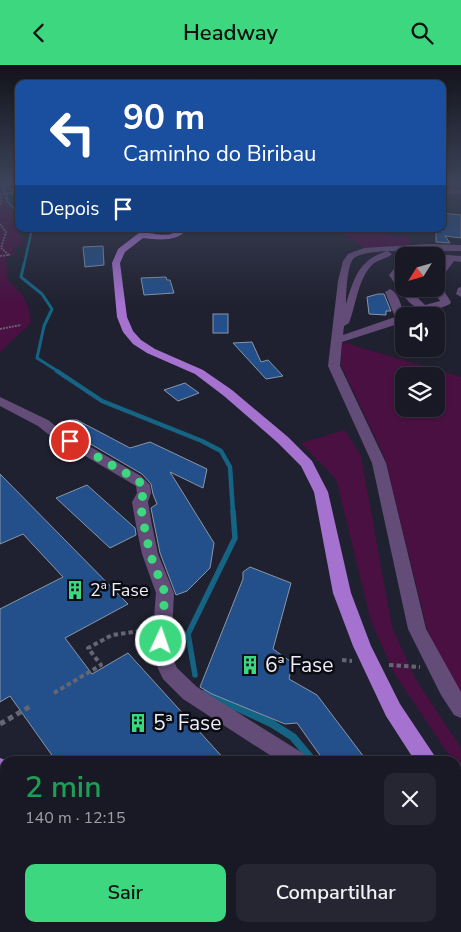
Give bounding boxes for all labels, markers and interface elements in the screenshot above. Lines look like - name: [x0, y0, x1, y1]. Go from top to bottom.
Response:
- text: Headway: [183, 18, 278, 48]
- icon: back: [25, 19, 53, 47]
- icon: search: [408, 19, 436, 47]
- text: 90 m: [123, 94, 205, 141]
- icon: left: [40, 100, 105, 165]
- text: Caminho do Biribau: [123, 139, 316, 169]
- icon: arrive: [109, 195, 137, 223]
- text: Depois: [40, 196, 99, 222]
- north arrow: [395, 247, 445, 297]
- map controls: [395, 247, 445, 417]
- button: sound: [395, 307, 445, 357]
- button: layers: [395, 367, 445, 417]
- pin: [49, 420, 91, 462]
- icon: arrive: [56, 427, 84, 455]
- place label: 2ª Fase: [90, 578, 149, 602]
- building icon: 2ª Fase: [64, 579, 86, 601]
- position arrow: [134, 614, 186, 666]
- place label: 6ª Fase: [265, 651, 333, 679]
- building icon: 6ª Fase: [239, 654, 261, 676]
- place label: 5ª Fase: [153, 709, 221, 737]
- building icon: 5ª Fase: [127, 712, 149, 734]
- text: 2 min: [25, 767, 101, 808]
- button: close: [384, 773, 436, 825]
- text: 140 m · 12:15: [25, 807, 126, 829]
- button: Sair: [25, 864, 226, 922]
- button: Compartilhar: [236, 864, 436, 922]

